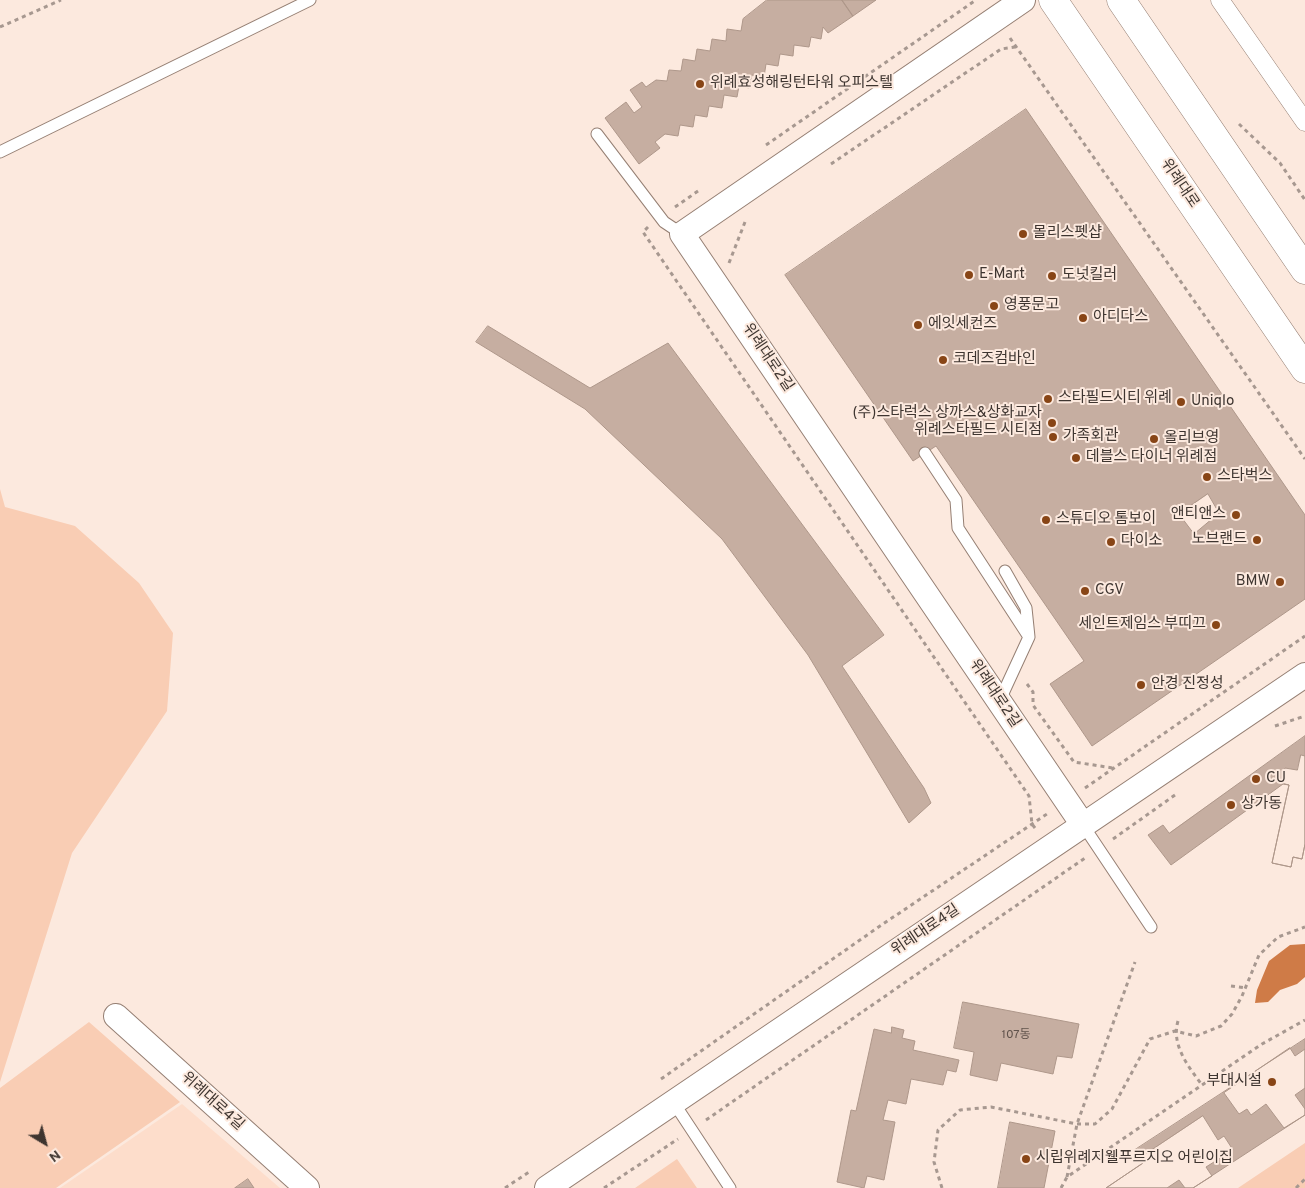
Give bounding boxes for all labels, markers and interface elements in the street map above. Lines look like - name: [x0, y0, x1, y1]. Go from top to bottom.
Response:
- place label: 위례효성해링턴타워 오피스텔: [710, 75, 893, 93]
- marker: 위례효성해링턴타워 오피스텔: [694, 78, 706, 90]
- street label: 위례대로: [1156, 156, 1202, 212]
- place label: 몰리스펫샵: [1033, 225, 1102, 243]
- marker: 몰리스펫샵: [1017, 228, 1029, 240]
- place label: E-Mart: [979, 266, 1025, 284]
- place label: 도넛킬러: [1062, 267, 1117, 285]
- marker: E-Mart: [963, 269, 975, 281]
- marker: 도넛킬러: [1046, 270, 1058, 282]
- place label: 영풍문고: [1004, 297, 1059, 315]
- marker: 영풍문고: [988, 300, 1000, 312]
- place label: 아디다스: [1093, 309, 1148, 327]
- marker: 아디다스: [1077, 312, 1089, 324]
- place label: 에잇세컨즈: [928, 316, 997, 334]
- marker: 에잇세컨즈: [912, 319, 924, 331]
- street label: 위례대로2길: [738, 321, 796, 395]
- place label: 코데즈컴바인: [953, 351, 1036, 369]
- marker: 코데즈컴바인: [937, 354, 949, 366]
- place label: 스타필드시티 위례: [1058, 390, 1172, 408]
- marker: 스타필드시티 위례: [1042, 393, 1054, 405]
- place label: Uniqlo: [1191, 393, 1234, 411]
- marker: Uniqlo: [1175, 396, 1187, 408]
- place label: (주)스타럭스 상까스&상화교자 위례스타필드 시티점: [852, 405, 1042, 440]
- marker: (주)스타럭스 상까스&상화교자 위례스타필드 시티점: [1046, 417, 1058, 429]
- place label: 가족회관: [1063, 428, 1118, 446]
- place label: 올리브영: [1164, 430, 1219, 448]
- marker: 가족회관: [1047, 431, 1059, 443]
- marker: 올리브영: [1148, 433, 1160, 445]
- place label: 데블스 다이너 위례점: [1086, 449, 1217, 467]
- marker: 데블스 다이너 위례점: [1070, 452, 1082, 464]
- place label: 스타벅스: [1217, 468, 1272, 486]
- marker: 스타벅스: [1201, 471, 1213, 483]
- place label: 앤티앤스: [1171, 506, 1226, 524]
- marker: 앤티앤스: [1230, 509, 1242, 521]
- place label: 스튜디오 톰보이: [1056, 511, 1156, 529]
- marker: 스튜디오 톰보이: [1040, 514, 1052, 526]
- place label: 노브랜드: [1192, 531, 1247, 549]
- place label: 다이소: [1121, 533, 1162, 551]
- marker: 노브랜드: [1251, 534, 1263, 546]
- marker: 다이소: [1105, 536, 1117, 548]
- place label: BMW: [1236, 573, 1270, 591]
- marker: BMW: [1274, 576, 1286, 588]
- place label: CGV: [1095, 582, 1124, 600]
- marker: CGV: [1079, 585, 1091, 597]
- place label: 세인트제임스 부띠끄: [1078, 616, 1206, 634]
- marker: 세인트제임스 부띠끄: [1210, 619, 1222, 631]
- street label: 위례대로2길: [965, 657, 1023, 731]
- place label: 안경 진정성: [1151, 676, 1224, 694]
- marker: 안경 진정성: [1135, 679, 1147, 691]
- place label: CU: [1266, 770, 1286, 788]
- marker: CU: [1250, 773, 1262, 785]
- place label: 상가동: [1241, 796, 1282, 814]
- marker: 상가동: [1225, 799, 1237, 811]
- street label: 위례대로4길: [889, 902, 963, 960]
- house number: 107동: [1001, 1029, 1031, 1043]
- street label: 위례대로4길: [177, 1069, 247, 1135]
- place label: 부대시설: [1207, 1073, 1262, 1091]
- marker: 부대시설: [1266, 1076, 1278, 1088]
- north arrow: [20, 1118, 70, 1168]
- text: N: [45, 1146, 63, 1165]
- place label: 시립위례지웰푸르지오 어린이집: [1036, 1150, 1233, 1168]
- marker: 시립위례지웰푸르지오 어린이집: [1020, 1153, 1032, 1165]

